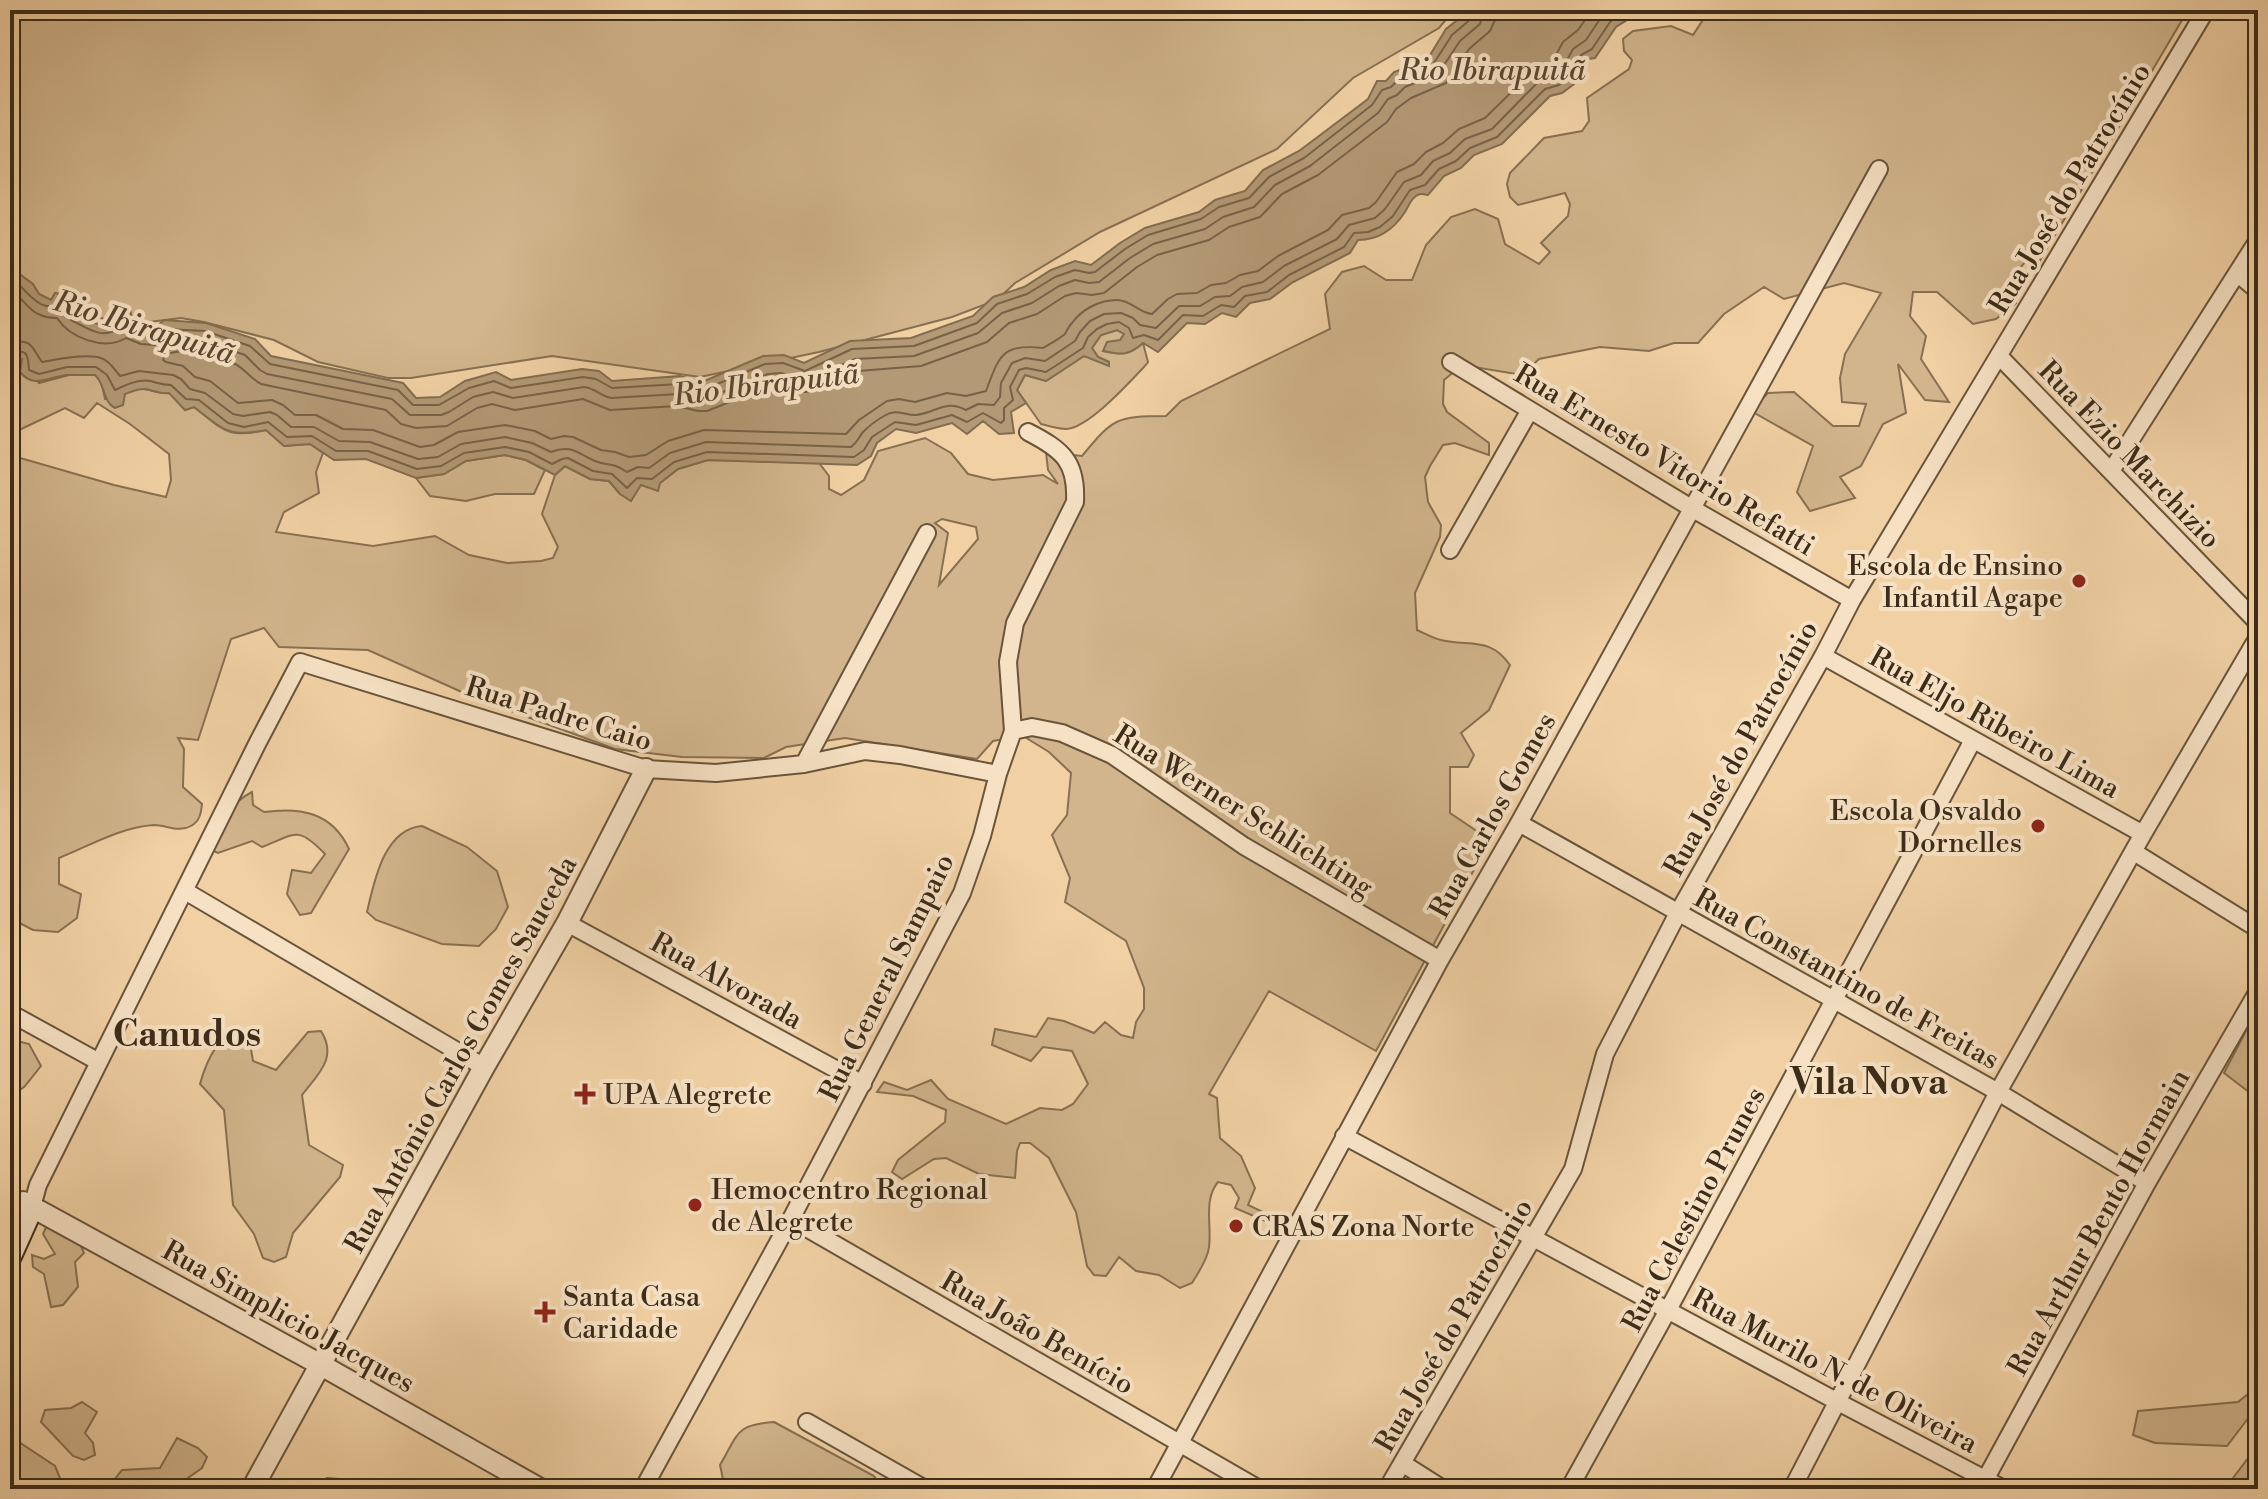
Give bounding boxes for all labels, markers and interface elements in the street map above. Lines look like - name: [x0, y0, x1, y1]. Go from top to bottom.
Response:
- water label: Rio Ibirapuitã: [1398, 52, 1586, 90]
- street label: Rua José do Patrocínio: [1981, 57, 2159, 321]
- water label: Rio Ibirapuitã: [48, 282, 239, 374]
- street label: Rua Ezio Marchizio: [2030, 354, 2228, 556]
- water label: Rio Ibirapuitã: [670, 355, 861, 415]
- street label: Rua Ernesto Vitorio Refatti: [1508, 357, 1821, 564]
- place label: Escola de Ensino Infantil Agape: [1848, 549, 2063, 616]
- marker: Escola de Ensino Infantil Agape: [2070, 572, 2088, 590]
- street label: Rua José do Patrocínio: [1656, 615, 1826, 883]
- street label: Rua Eljo Ribeiro Lima: [1863, 640, 2126, 807]
- street label: Rua Padre Caio: [461, 669, 656, 759]
- street label: Rua Carlos Gomes: [1422, 707, 1564, 925]
- street label: Rua Werner Schlichting: [1107, 717, 1380, 906]
- place label: Escola Osvaldo Dornelles: [1830, 794, 2022, 861]
- marker: Escola Osvaldo Dornelles: [2029, 817, 2047, 835]
- street label: Rua General Sampaio: [812, 848, 962, 1107]
- street label: Rua Antônio Carlos Gomes Sauceda: [337, 849, 586, 1259]
- street label: Rua Constantino de Freitas: [1688, 881, 2005, 1078]
- street label: Rua Alvorada: [644, 925, 809, 1038]
- district label: Canudos: [113, 1013, 261, 1058]
- district label: Vila Nova: [1790, 1061, 1948, 1106]
- street label: Rua Arthur Bento Hormain: [2000, 1063, 2198, 1382]
- place label: UPA Alegrete: [603, 1078, 772, 1113]
- street label: Rua Celestino Prunes: [1615, 1081, 1774, 1338]
- marker: UPA Alegrete: [574, 1083, 596, 1105]
- place label: Hemocentro Regional de Alegrete: [711, 1173, 988, 1240]
- street label: Rua José do Patrocínio: [1367, 1193, 1541, 1459]
- marker: Hemocentro Regional de Alegrete: [686, 1196, 704, 1214]
- place label: CRAS Zona Norte: [1252, 1210, 1475, 1245]
- marker: CRAS Zona Norte: [1227, 1217, 1245, 1235]
- street label: Rua Simplicio Jacques: [156, 1233, 421, 1401]
- street label: Rua João Benício: [934, 1264, 1140, 1403]
- place label: Santa Casa Caridade: [563, 1280, 701, 1347]
- street label: Rua Murilo N. de Oliveira: [1685, 1281, 1984, 1462]
- marker: Santa Casa Caridade: [534, 1301, 556, 1323]

